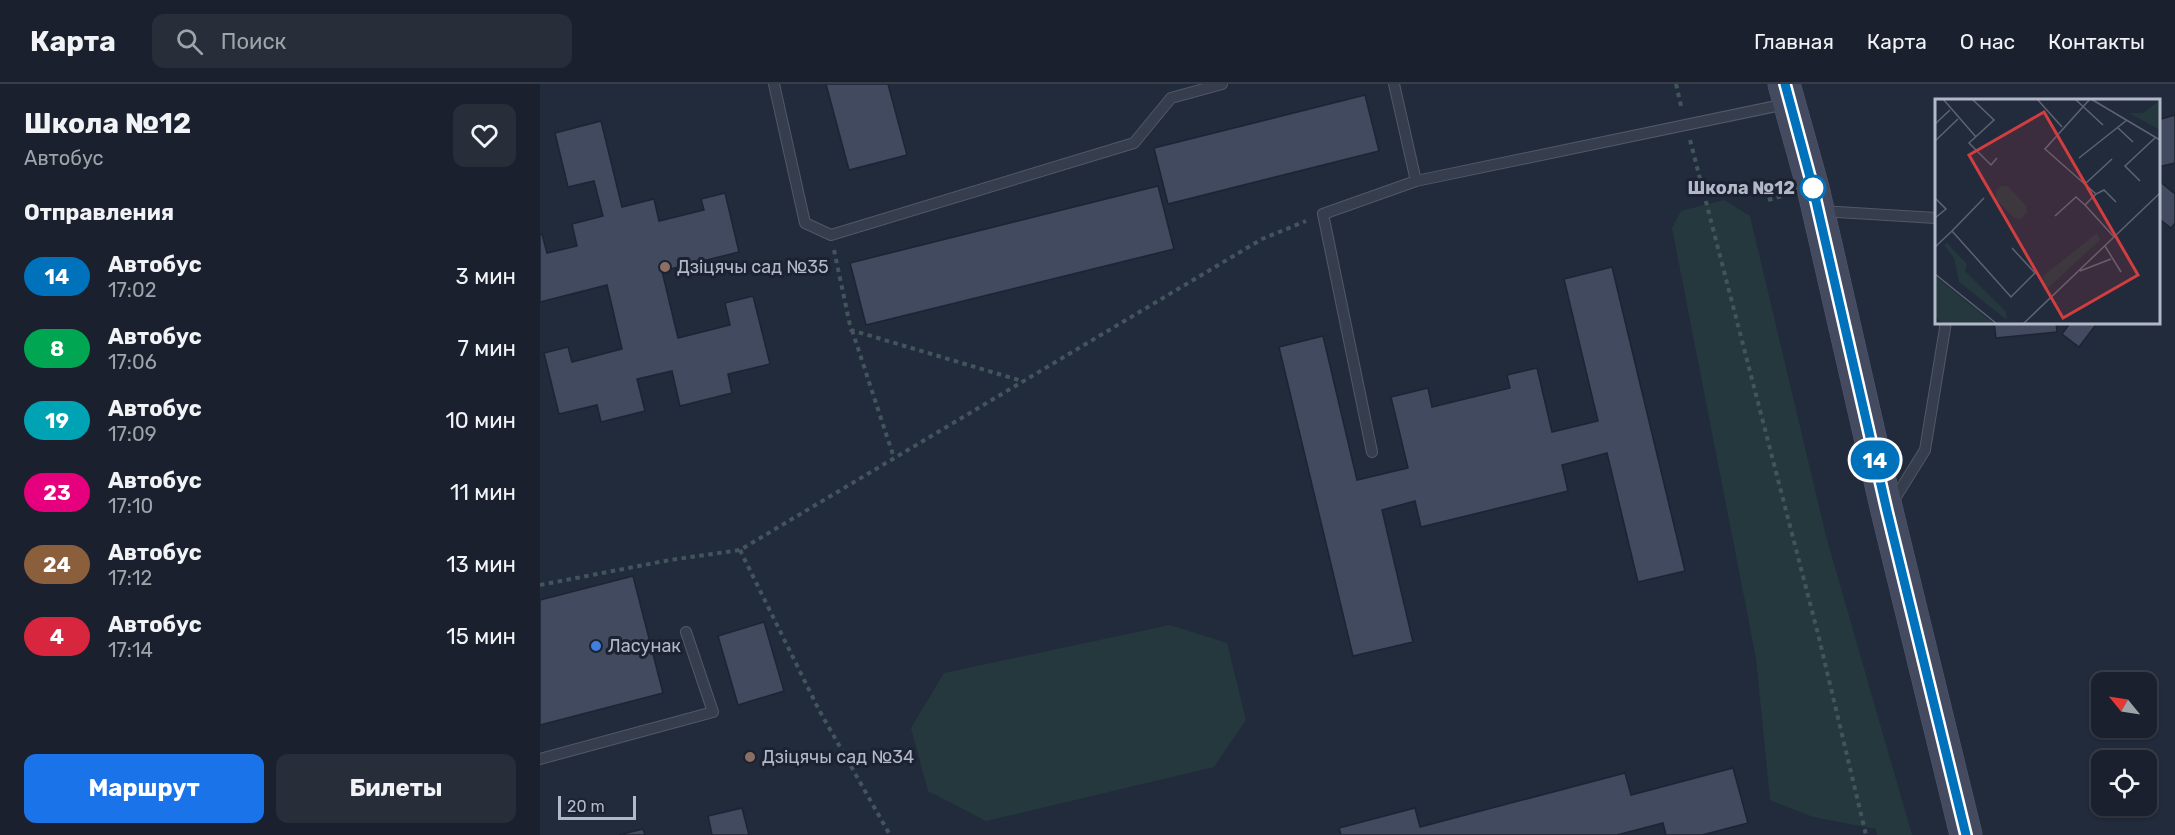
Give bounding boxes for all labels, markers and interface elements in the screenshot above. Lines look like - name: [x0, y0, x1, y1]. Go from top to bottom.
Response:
- search box: [152, 14, 572, 68]
- text: Карта: [30, 25, 116, 58]
- icon: search: [173, 25, 206, 58]
- text: Поиск: [221, 28, 286, 55]
- text: Главная: [1754, 29, 1834, 54]
- text: Карта: [1867, 29, 1927, 54]
- text: О нас: [1960, 29, 2015, 54]
- text: Контакты: [2048, 29, 2145, 54]
- inset map: [1935, 99, 2160, 324]
- button: heart: [453, 104, 516, 167]
- text: Школа №12: [24, 107, 191, 140]
- text: Автобус: [24, 146, 104, 170]
- marker: Школа №12: [1800, 175, 1826, 201]
- place label: Школа №12: [1688, 177, 1795, 199]
- text: Отправления: [24, 199, 174, 226]
- text: Автобус: [108, 251, 202, 278]
- place label: Дзіцячы сад №35: [677, 256, 829, 278]
- marker: Дзіцячы сад №35: [658, 260, 672, 274]
- text: 3 мин: [456, 263, 516, 290]
- text: 14: [45, 264, 69, 289]
- text: 17:02: [108, 278, 156, 302]
- text: Автобус: [108, 323, 202, 350]
- text: 7 мин: [458, 335, 516, 362]
- text: 8: [50, 336, 64, 361]
- text: 17:06: [108, 350, 157, 374]
- text: Автобус: [108, 395, 202, 422]
- text: 10 мин: [445, 407, 516, 434]
- text: 19: [45, 408, 69, 433]
- text: 17:09: [108, 422, 157, 446]
- line badge: 14: [1848, 440, 1902, 479]
- text: 14: [1863, 448, 1887, 473]
- text: Автобус: [108, 467, 202, 494]
- text: 11 мин: [450, 479, 516, 506]
- text: 23: [43, 480, 71, 505]
- text: 17:10: [108, 494, 153, 518]
- text: Автобус: [108, 539, 202, 566]
- text: 13 мин: [446, 551, 516, 578]
- text: 24: [43, 552, 71, 577]
- text: 17:12: [108, 566, 152, 590]
- text: Автобус: [108, 611, 202, 638]
- text: 15 мин: [446, 623, 516, 650]
- text: 4: [50, 624, 64, 649]
- place label: Ласунак: [608, 635, 681, 657]
- text: 17:14: [108, 638, 153, 662]
- marker: Ласунак: [589, 639, 603, 653]
- north arrow: [2091, 672, 2157, 738]
- map controls: [2091, 672, 2157, 816]
- place label: Дзіцячы сад №34: [762, 746, 914, 768]
- marker: Дзіцячы сад №34: [743, 750, 757, 764]
- button: locate: [2091, 750, 2157, 816]
- button: Маршрут: [24, 754, 264, 823]
- button: Билеты: [276, 754, 516, 823]
- scale bar: [558, 793, 636, 820]
- text: 20 m: [567, 797, 605, 816]

